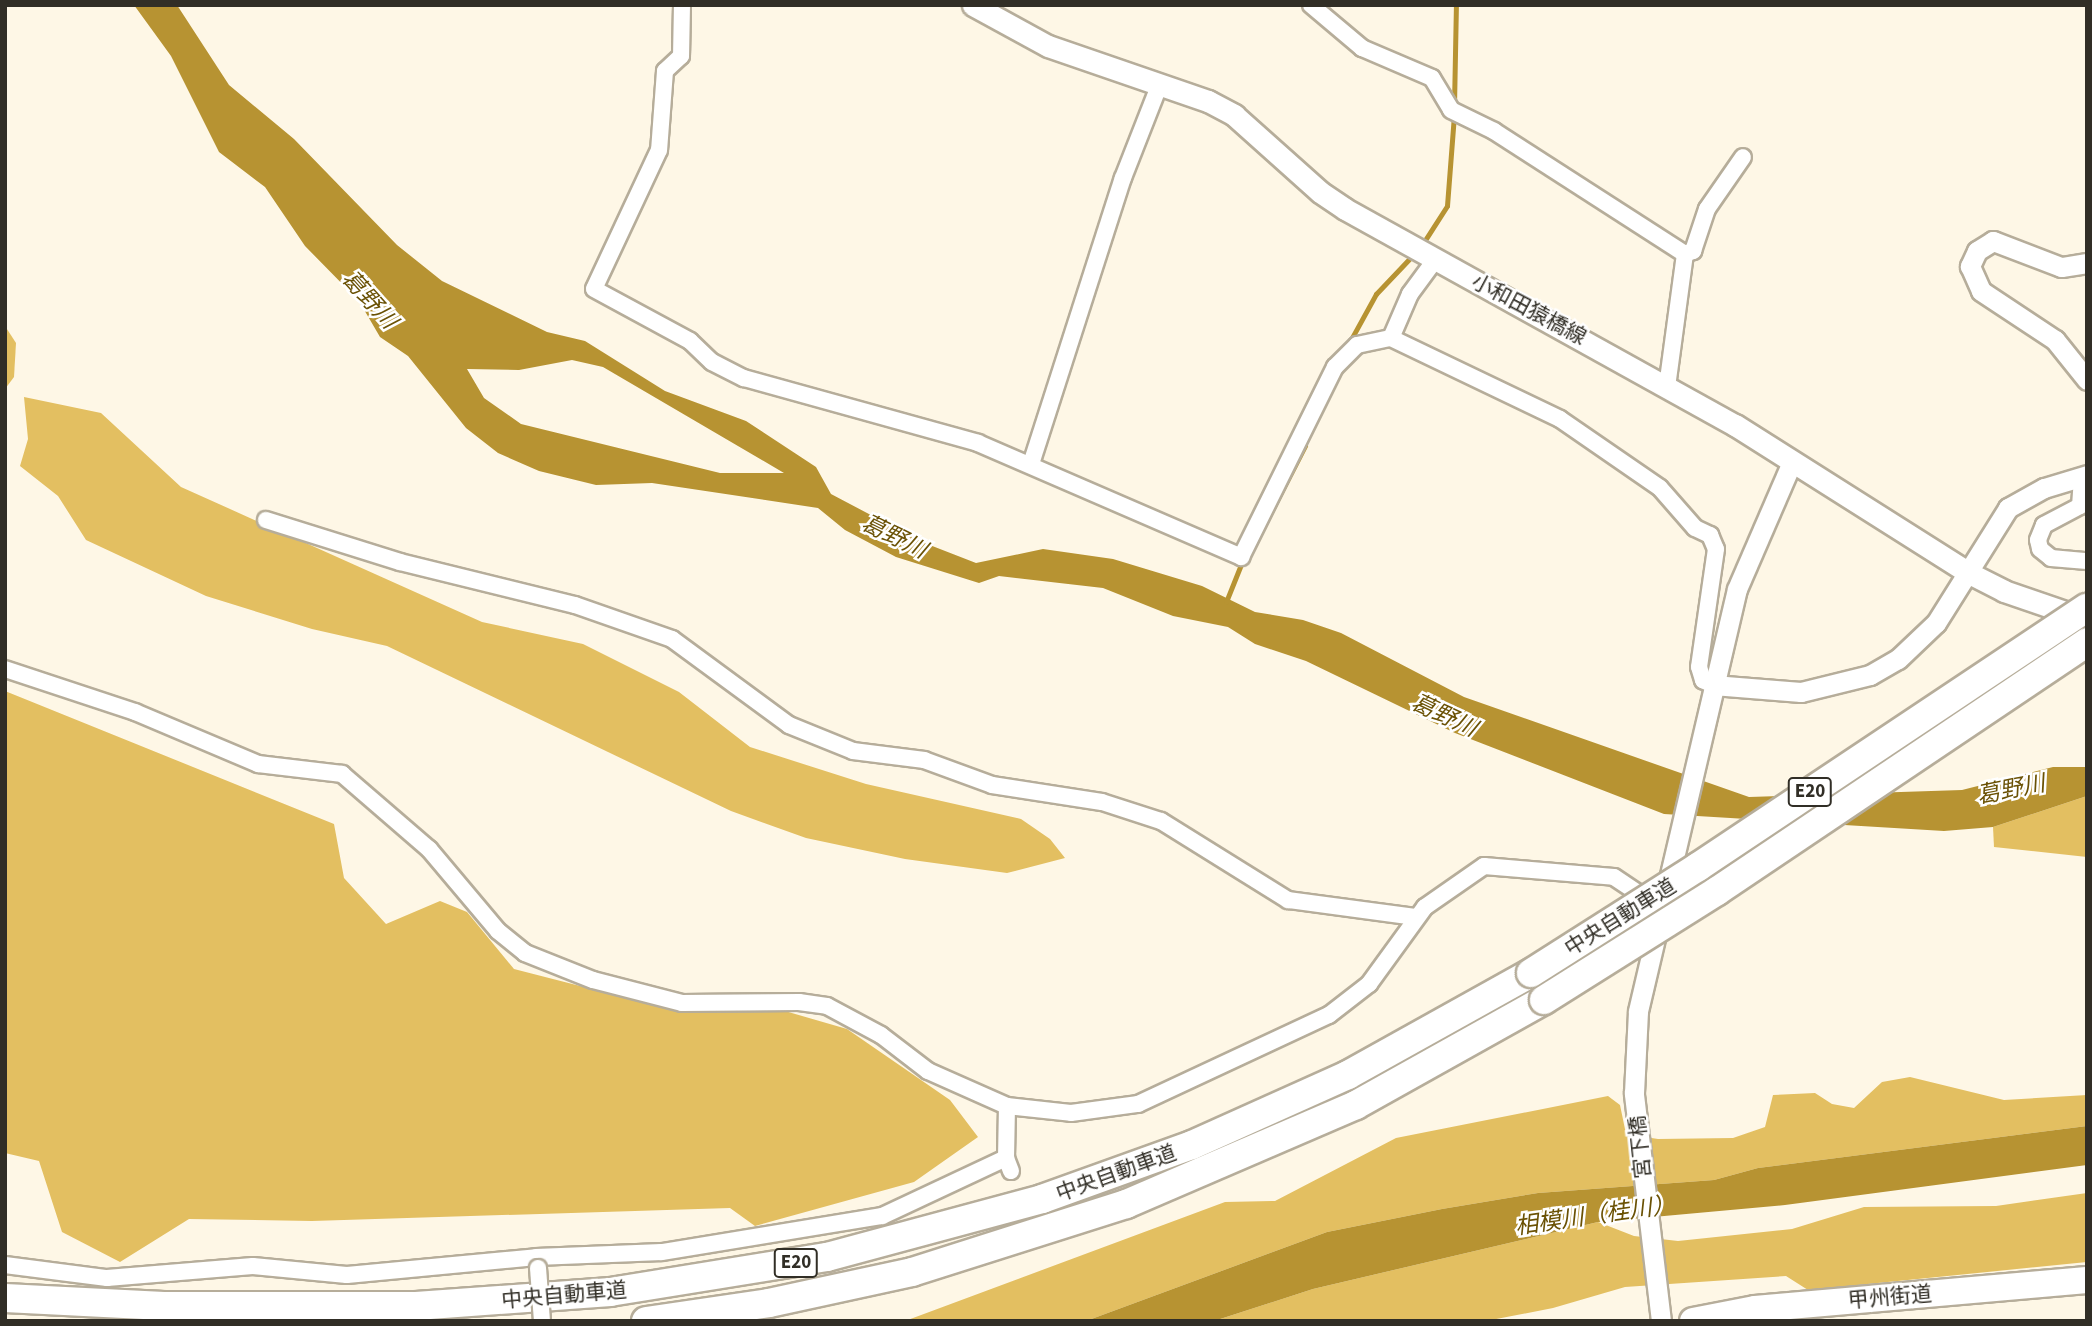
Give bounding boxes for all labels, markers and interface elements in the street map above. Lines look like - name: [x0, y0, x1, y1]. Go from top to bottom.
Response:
- water label: 葛野川: [336, 265, 402, 335]
- street label: 小和田猿橋線: [1467, 268, 1591, 350]
- water label: 葛野川: [857, 509, 931, 565]
- water label: 葛野川: [1407, 689, 1481, 743]
- water label: 葛野川: [1975, 770, 2047, 810]
- road number: E20: [1787, 776, 1833, 807]
- street label: 中央自動車道: [1560, 873, 1680, 961]
- street label: 宮下橋: [1624, 1114, 1656, 1180]
- street label: 中央自動車道: [1052, 1140, 1180, 1206]
- water label: 相模川（桂川）: [1513, 1191, 1677, 1241]
- road number: E20: [773, 1247, 819, 1278]
- street label: 中央自動車道: [500, 1277, 628, 1313]
- street label: 甲州街道: [1847, 1281, 1933, 1313]

